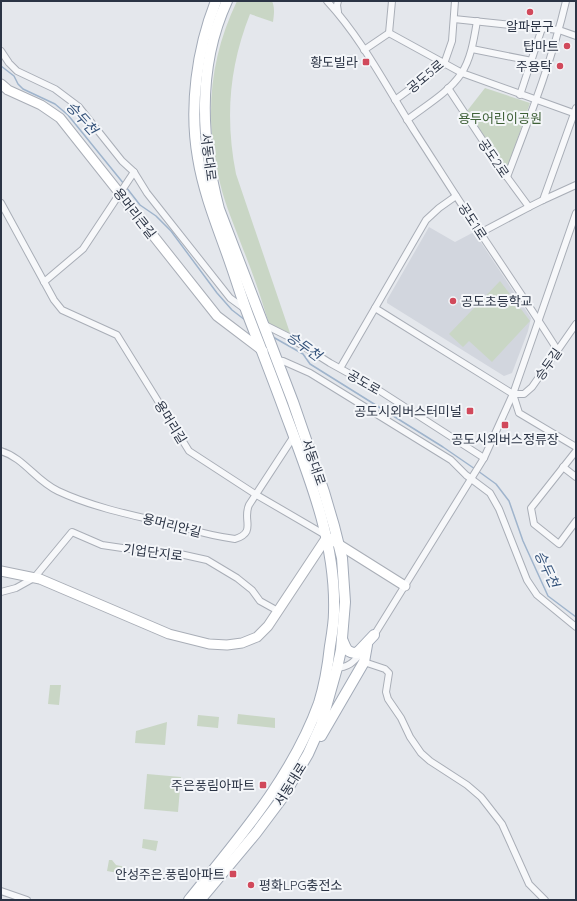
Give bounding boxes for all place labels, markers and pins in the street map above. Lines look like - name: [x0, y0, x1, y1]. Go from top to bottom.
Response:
- marker: 알파문구: [525, 7, 535, 17]
- place label: 알파문구: [506, 18, 554, 34]
- place label: 탑마트: [523, 38, 559, 54]
- marker: 탑마트: [562, 41, 572, 51]
- place label: 황도빌라: [310, 54, 358, 70]
- marker: 황도빌라: [361, 57, 371, 67]
- place label: 주용탁: [516, 58, 552, 74]
- marker: 주용탁: [555, 61, 565, 71]
- place label: 공도초등학교: [461, 293, 533, 309]
- marker: 공도초등학교: [448, 296, 458, 306]
- place label: 공도시외버스터미널: [354, 403, 462, 419]
- marker: 공도시외버스터미널: [465, 406, 475, 416]
- marker: 공도시외버스정류장: [500, 420, 510, 430]
- place label: 공도시외버스정류장: [451, 431, 559, 447]
- place label: 주은풍림아파트: [171, 777, 255, 793]
- marker: 주은풍림아파트: [258, 780, 268, 790]
- place label: 안성주은.풍림아파트: [115, 866, 225, 882]
- marker: 안성주은.풍림아파트: [228, 869, 238, 879]
- place label: 평화LPG충전소: [259, 877, 343, 893]
- marker: 평화LPG충전소: [246, 880, 256, 890]

